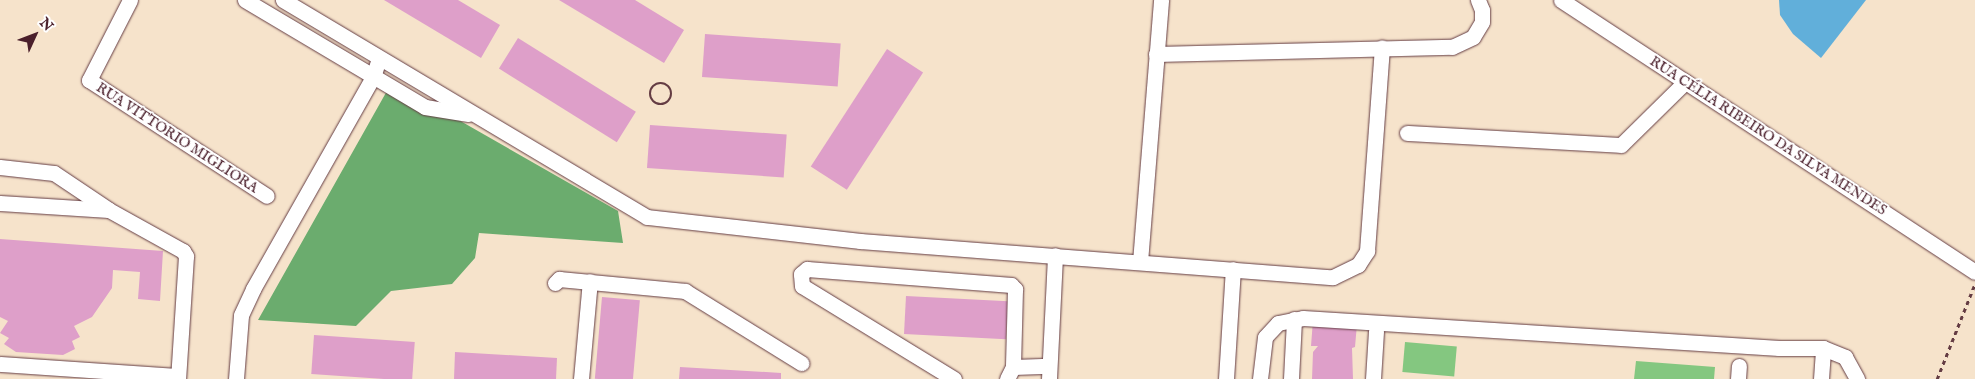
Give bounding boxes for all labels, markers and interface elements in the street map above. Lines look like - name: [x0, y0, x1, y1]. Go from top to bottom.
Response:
- north arrow: [10, 10, 60, 60]
- text: N: [35, 14, 57, 35]
- street label: RUA CÉLIA RIBEIRO DA SILVA MENDES: [1646, 53, 1890, 219]
- street label: RUA VITTORIO MIGLIORA: [93, 79, 261, 197]

